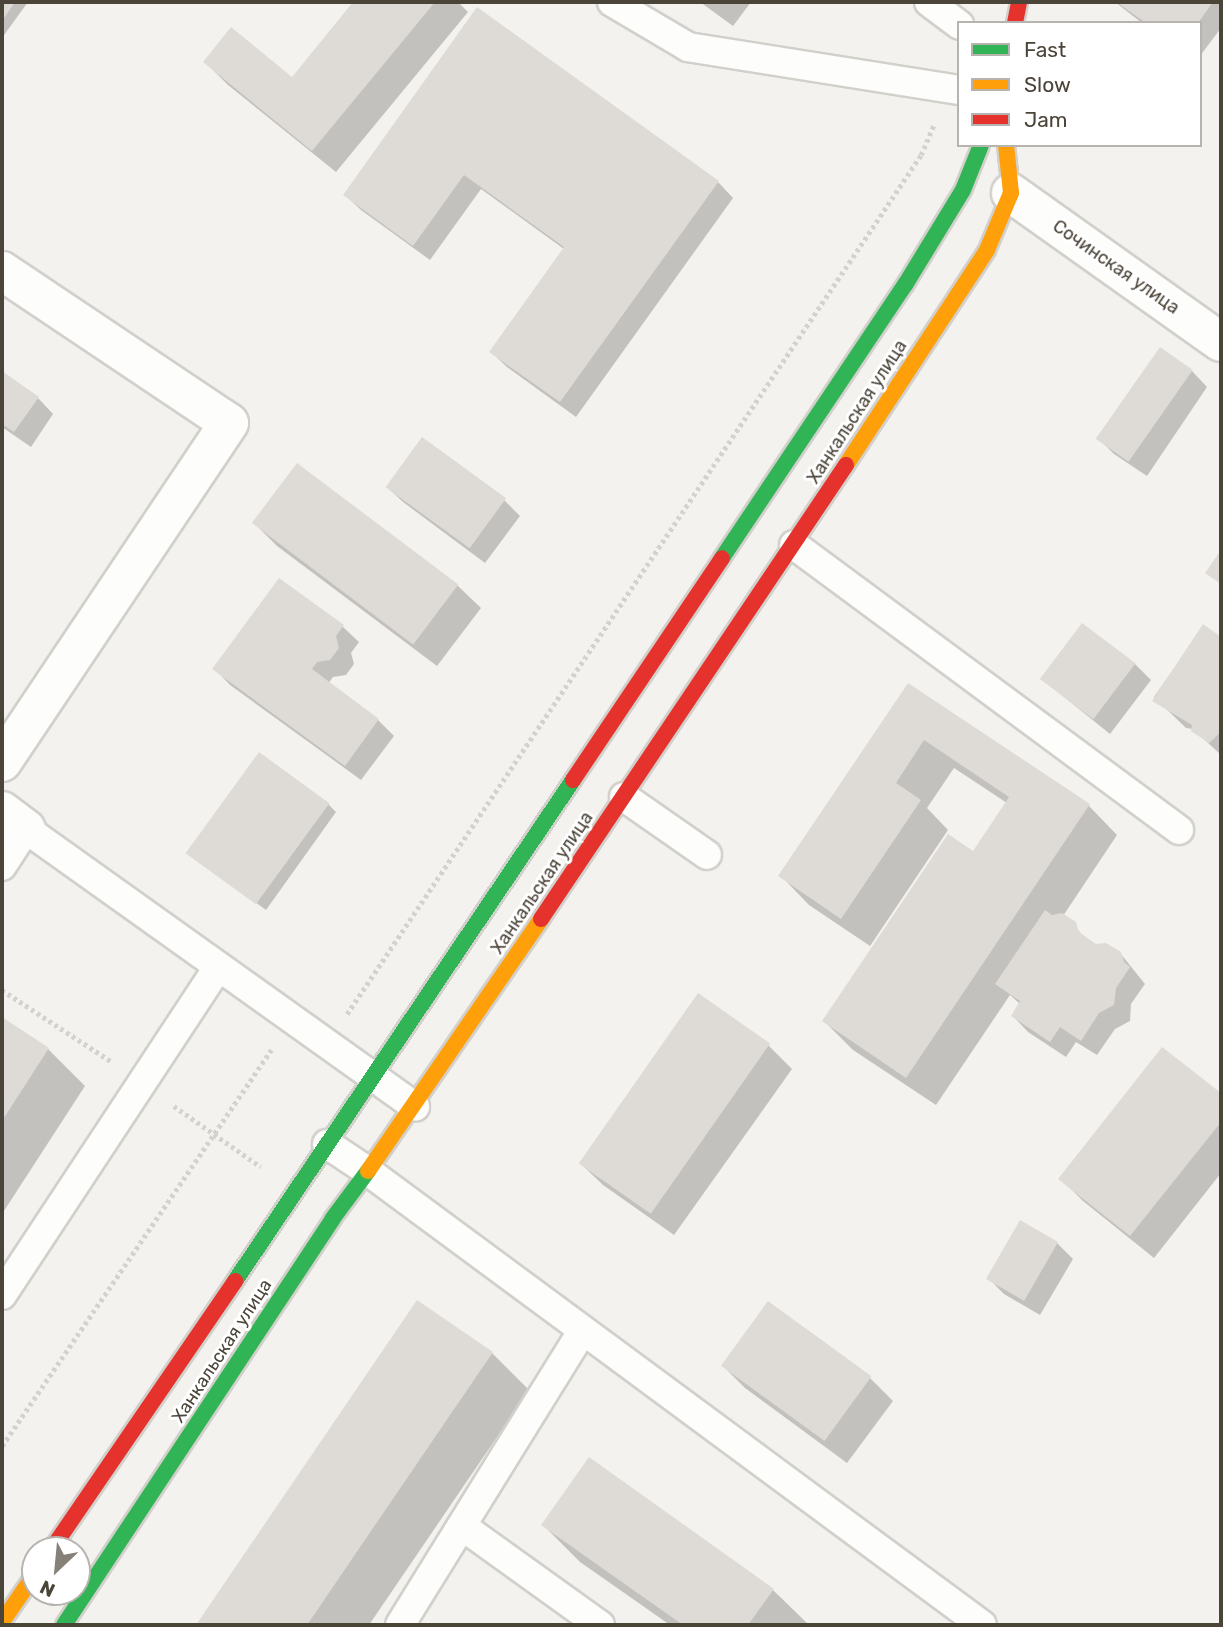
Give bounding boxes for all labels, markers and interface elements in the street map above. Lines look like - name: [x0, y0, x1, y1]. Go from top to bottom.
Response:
- legend: [957, 21, 1202, 147]
- text: Fast: [1024, 37, 1066, 62]
- text: Slow: [1024, 72, 1071, 97]
- text: Jam: [1024, 107, 1068, 132]
- street label: Сочинская улица: [1049, 215, 1183, 319]
- street label: Ханкальская улица: [803, 336, 911, 488]
- street label: Ханкальская улица: [486, 808, 598, 958]
- street label: Ханкальская улица: [168, 1275, 276, 1427]
- north arrow: [21, 1536, 91, 1606]
- text: N: [36, 1575, 59, 1602]

